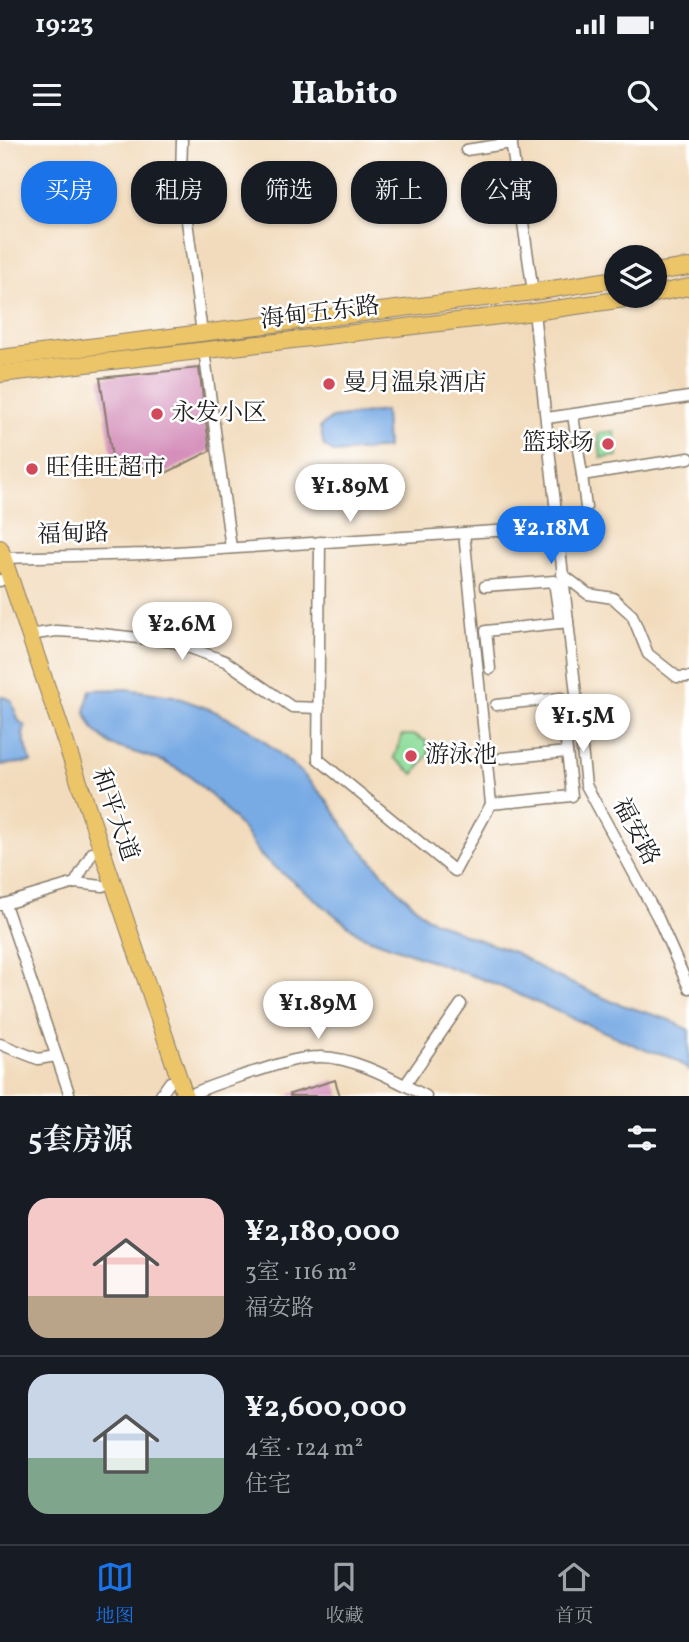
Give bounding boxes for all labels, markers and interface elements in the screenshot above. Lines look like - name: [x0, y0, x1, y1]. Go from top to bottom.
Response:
- text: 19:23: [35, 7, 94, 43]
- text: Habito: [291, 73, 398, 117]
- icon: menu: [28, 76, 66, 114]
- icon: search: [623, 76, 661, 114]
- chip: 买房: [21, 161, 117, 224]
- chip: 租房: [131, 161, 227, 224]
- chip: 筛选: [241, 161, 337, 224]
- chip: 新上: [351, 161, 447, 224]
- chip: 公寓: [461, 161, 557, 224]
- map controls: [604, 245, 667, 308]
- button: layers: [604, 245, 667, 308]
- street label: 海甸五东路: [258, 290, 382, 338]
- place label: 曼月温泉酒店: [343, 367, 487, 401]
- marker: 曼月温泉酒店: [321, 376, 337, 392]
- place label: 永发小区: [171, 397, 267, 431]
- marker: 永发小区: [149, 406, 165, 422]
- place label: 篮球场: [522, 427, 594, 461]
- marker: 篮球场: [600, 436, 616, 452]
- place label: 旺佳旺超市: [46, 452, 166, 486]
- marker: 旺佳旺超市: [24, 461, 40, 477]
- pin: ¥1.89M: [293, 464, 407, 524]
- text: ¥1.89M: [311, 471, 389, 503]
- pin: ¥2.18M: [494, 506, 608, 566]
- text: ¥2.18M: [512, 513, 590, 545]
- street label: 福甸路: [36, 517, 110, 553]
- pin: ¥2.6M: [133, 602, 231, 662]
- text: ¥2.6M: [148, 609, 216, 641]
- pin: ¥1.5M: [534, 694, 632, 754]
- text: ¥1.5M: [551, 701, 615, 733]
- place label: 游泳池: [425, 739, 497, 773]
- marker: 游泳池: [403, 748, 419, 764]
- street label: 和平大道: [82, 764, 146, 866]
- street label: 福安路: [603, 792, 667, 872]
- pin: ¥1.89M: [261, 982, 375, 1041]
- text: ¥1.89M: [279, 988, 357, 1020]
- icon: filters: [623, 1119, 661, 1157]
- text: 5套房源: [28, 1120, 132, 1162]
- text: ¥2,180,000: [245, 1211, 400, 1253]
- icon: home: [84, 1226, 168, 1310]
- text: 3室 · 116 m²: [245, 1257, 356, 1289]
- text: 福安路: [245, 1293, 314, 1325]
- text: ¥2,600,000: [245, 1387, 407, 1429]
- icon: home: [84, 1402, 168, 1486]
- text: 4室 · 124 m²: [245, 1433, 363, 1465]
- text: 住宅: [245, 1469, 291, 1501]
- tab: 地图: [96, 1558, 134, 1630]
- tab: 收藏: [325, 1558, 363, 1630]
- tab: 首页: [555, 1558, 593, 1630]

